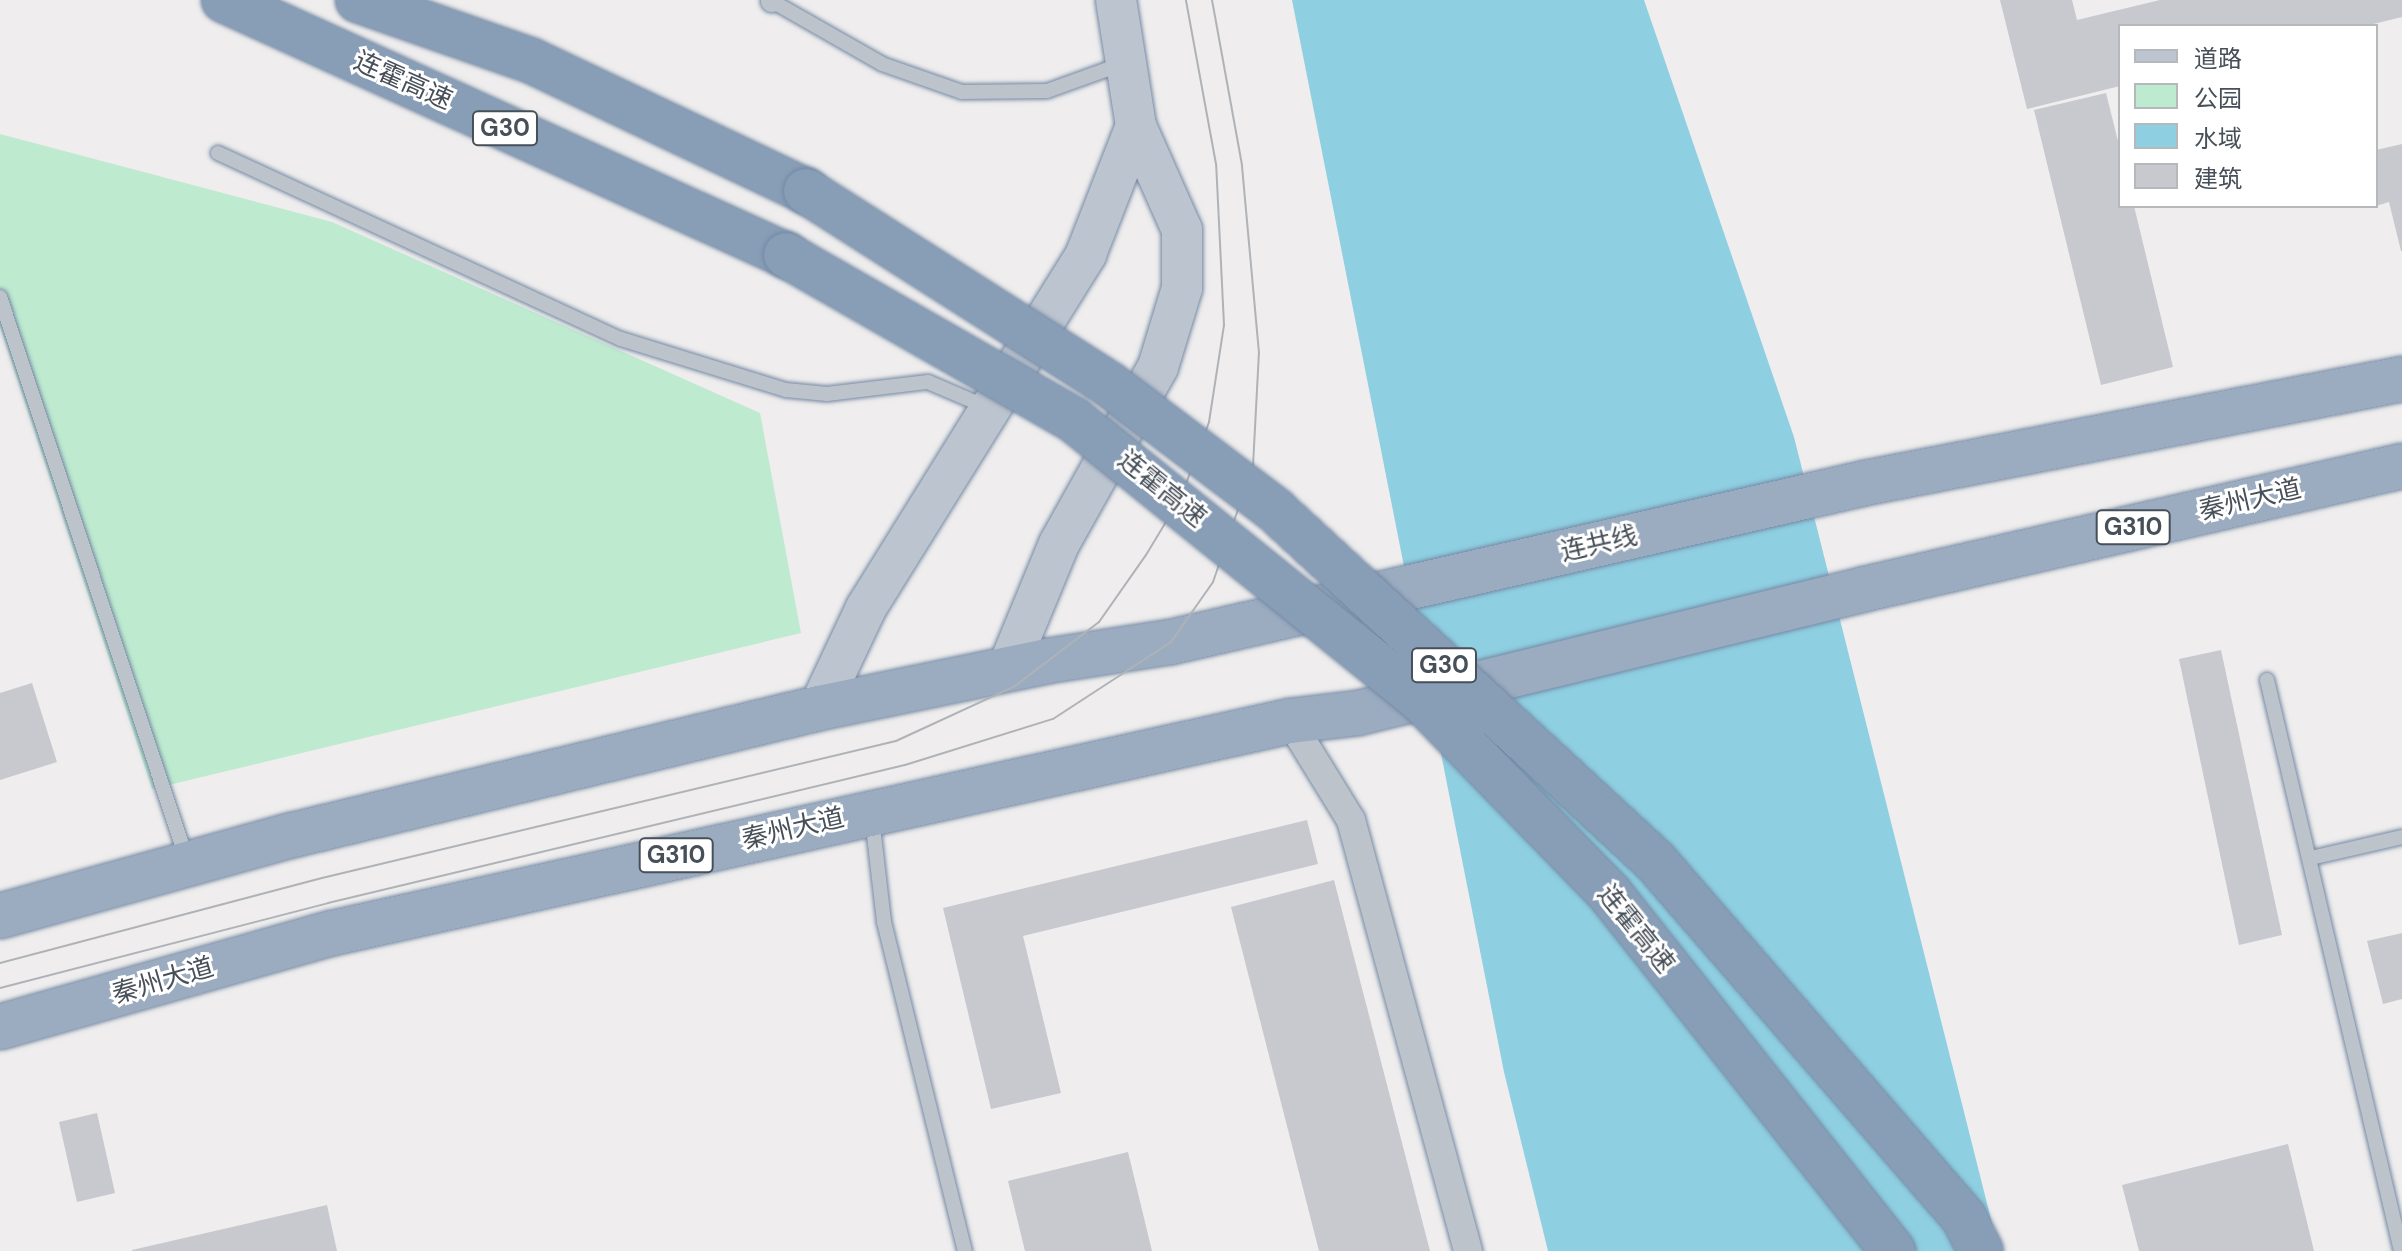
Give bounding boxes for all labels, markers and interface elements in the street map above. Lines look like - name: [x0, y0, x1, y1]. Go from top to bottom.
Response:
- legend: [2118, 24, 2378, 208]
- text: 道路: [2194, 43, 2242, 74]
- street label: 连霍高速: [349, 46, 457, 116]
- text: 公园: [2194, 83, 2242, 114]
- road number: G30: [471, 108, 539, 148]
- text: 水域: [2194, 123, 2242, 154]
- text: 建筑: [2194, 163, 2242, 194]
- street label: 连霍高速: [1112, 444, 1212, 534]
- street label: 秦州大道: [2196, 473, 2304, 527]
- road number: G310: [2095, 507, 2171, 547]
- street label: 连共线: [1557, 520, 1641, 568]
- road number: G30: [1410, 645, 1478, 685]
- street label: 秦州大道: [739, 802, 847, 856]
- road number: G310: [638, 835, 714, 875]
- street label: 连霍高速: [1591, 879, 1681, 979]
- street label: 秦州大道: [109, 952, 217, 1010]

